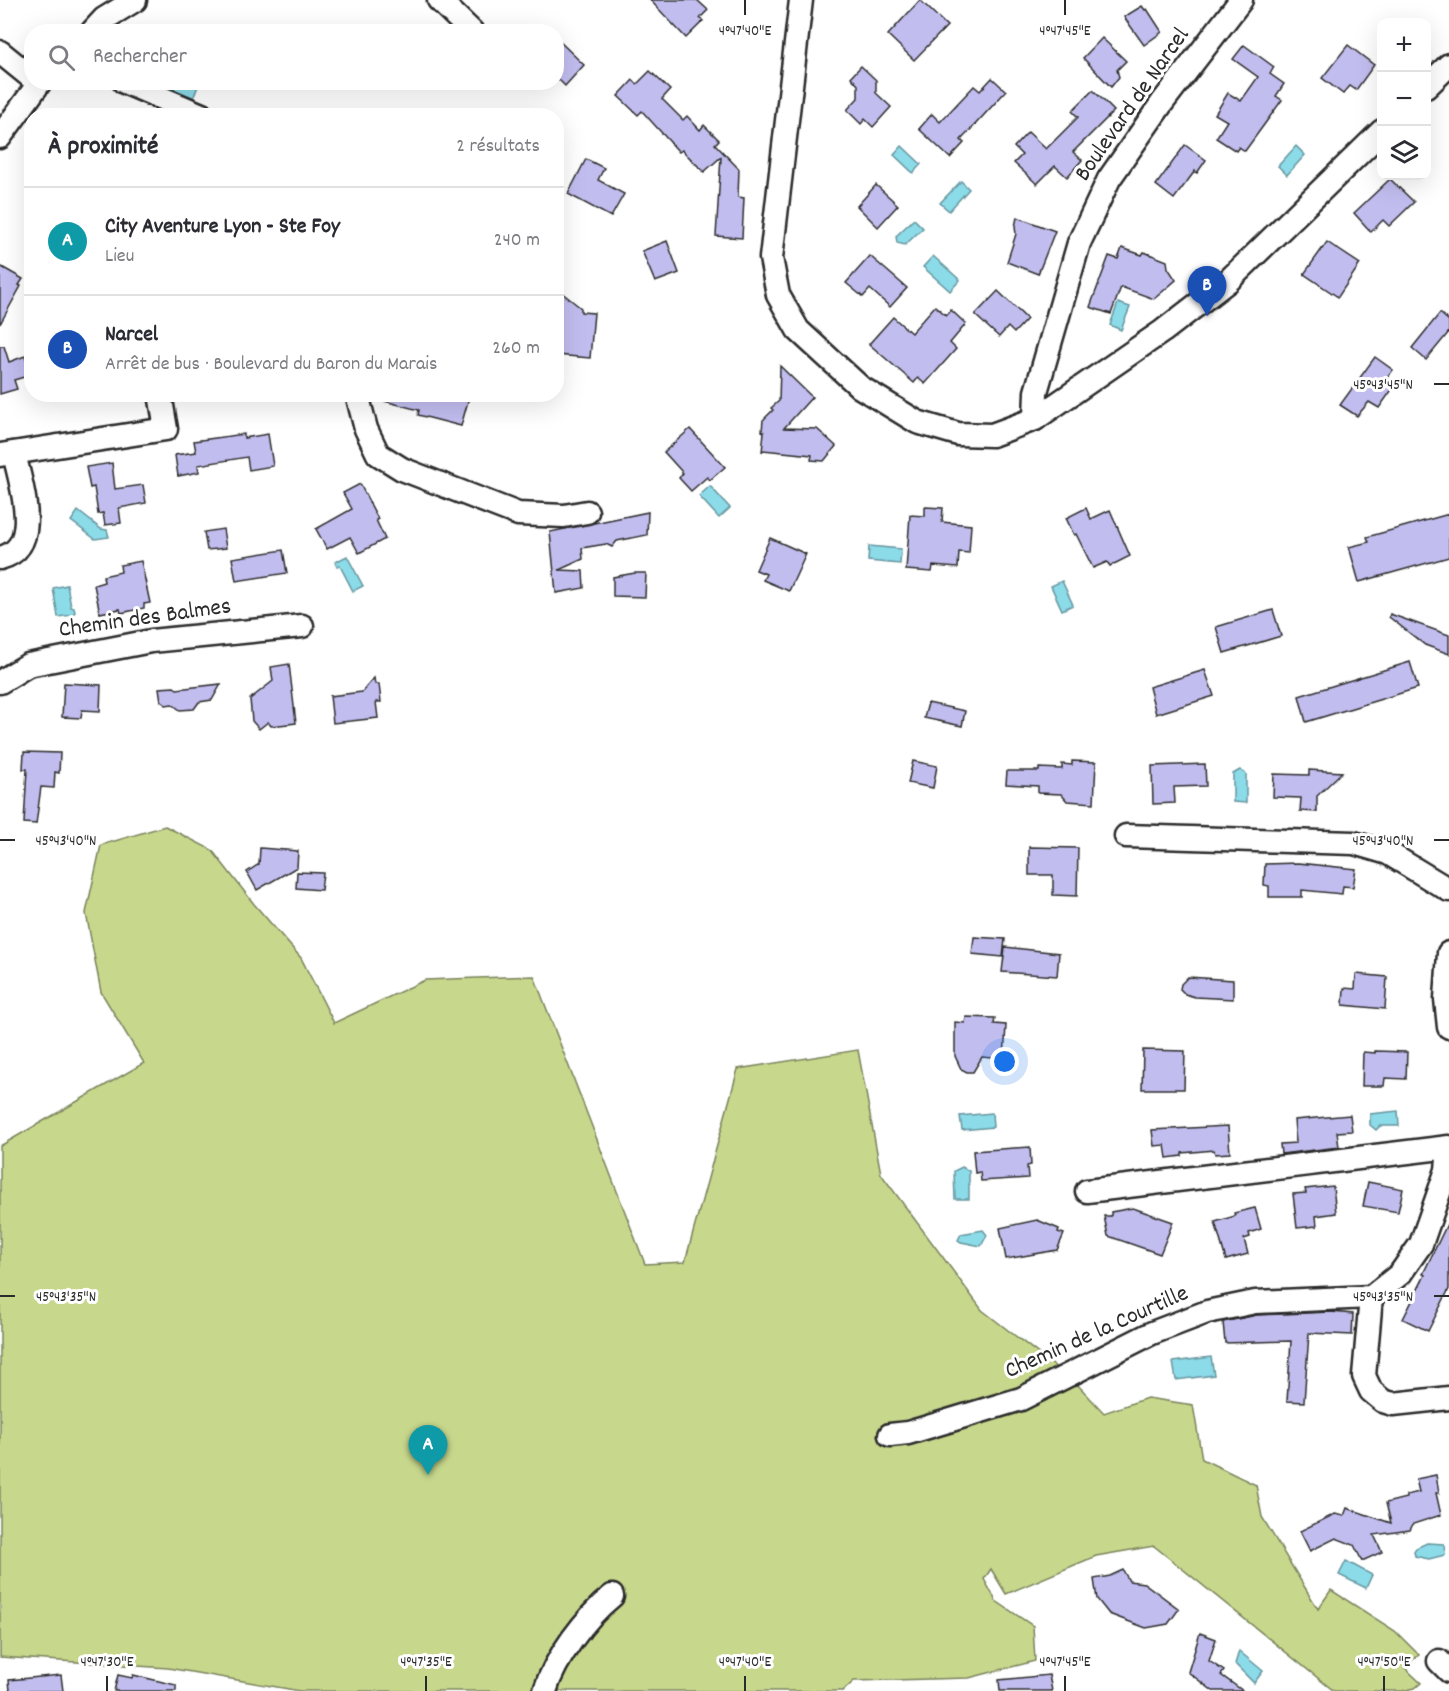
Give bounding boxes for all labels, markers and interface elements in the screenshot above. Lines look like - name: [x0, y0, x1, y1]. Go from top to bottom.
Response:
- map controls: [1377, 18, 1431, 180]
- button: +: [1377, 18, 1431, 72]
- text: 4°47'40"E: [719, 21, 771, 43]
- text: 4°47'45"E: [1039, 21, 1091, 43]
- street label: Boulevard de Narcel: [1067, 21, 1199, 189]
- search box: [24, 24, 564, 90]
- icon: search: [45, 41, 78, 74]
- text: Rechercher: [93, 42, 187, 73]
- button: −: [1377, 72, 1431, 126]
- button: layers: [1377, 126, 1431, 180]
- text: À proximité: [48, 129, 158, 166]
- text: 2 résultats: [456, 133, 540, 161]
- text: City Aventure Lyon - Ste Foy: [105, 212, 340, 243]
- text: A: [62, 227, 73, 255]
- text: 240 m: [494, 227, 540, 255]
- text: Lieu: [105, 243, 134, 271]
- pin: B: [1188, 266, 1226, 316]
- text: Narcel: [105, 320, 158, 351]
- text: B: [63, 335, 72, 363]
- text: 260 m: [492, 335, 540, 363]
- text: Arrêt de bus · Boulevard du Baron du Marais: [105, 351, 437, 379]
- text: 45°43'45"N: [1353, 375, 1413, 397]
- street label: Chemin des Balmes: [57, 590, 233, 648]
- text: 45°43'40"N: [36, 831, 96, 853]
- text: 45°43'40"N: [1353, 831, 1413, 853]
- your location: [990, 1047, 1019, 1076]
- street label: Chemin de la Courtille: [1000, 1277, 1194, 1389]
- text: 45°43'35"N: [36, 1287, 96, 1309]
- text: 45°43'35"N: [1353, 1287, 1413, 1309]
- pin: A: [408, 1426, 448, 1475]
- text: 4°47'30"E: [81, 1652, 134, 1674]
- text: 4°47'35"E: [400, 1652, 452, 1674]
- text: 4°47'40"E: [719, 1652, 771, 1674]
- text: 4°47'45"E: [1039, 1652, 1091, 1674]
- text: 4°47'50"E: [1357, 1652, 1411, 1674]

